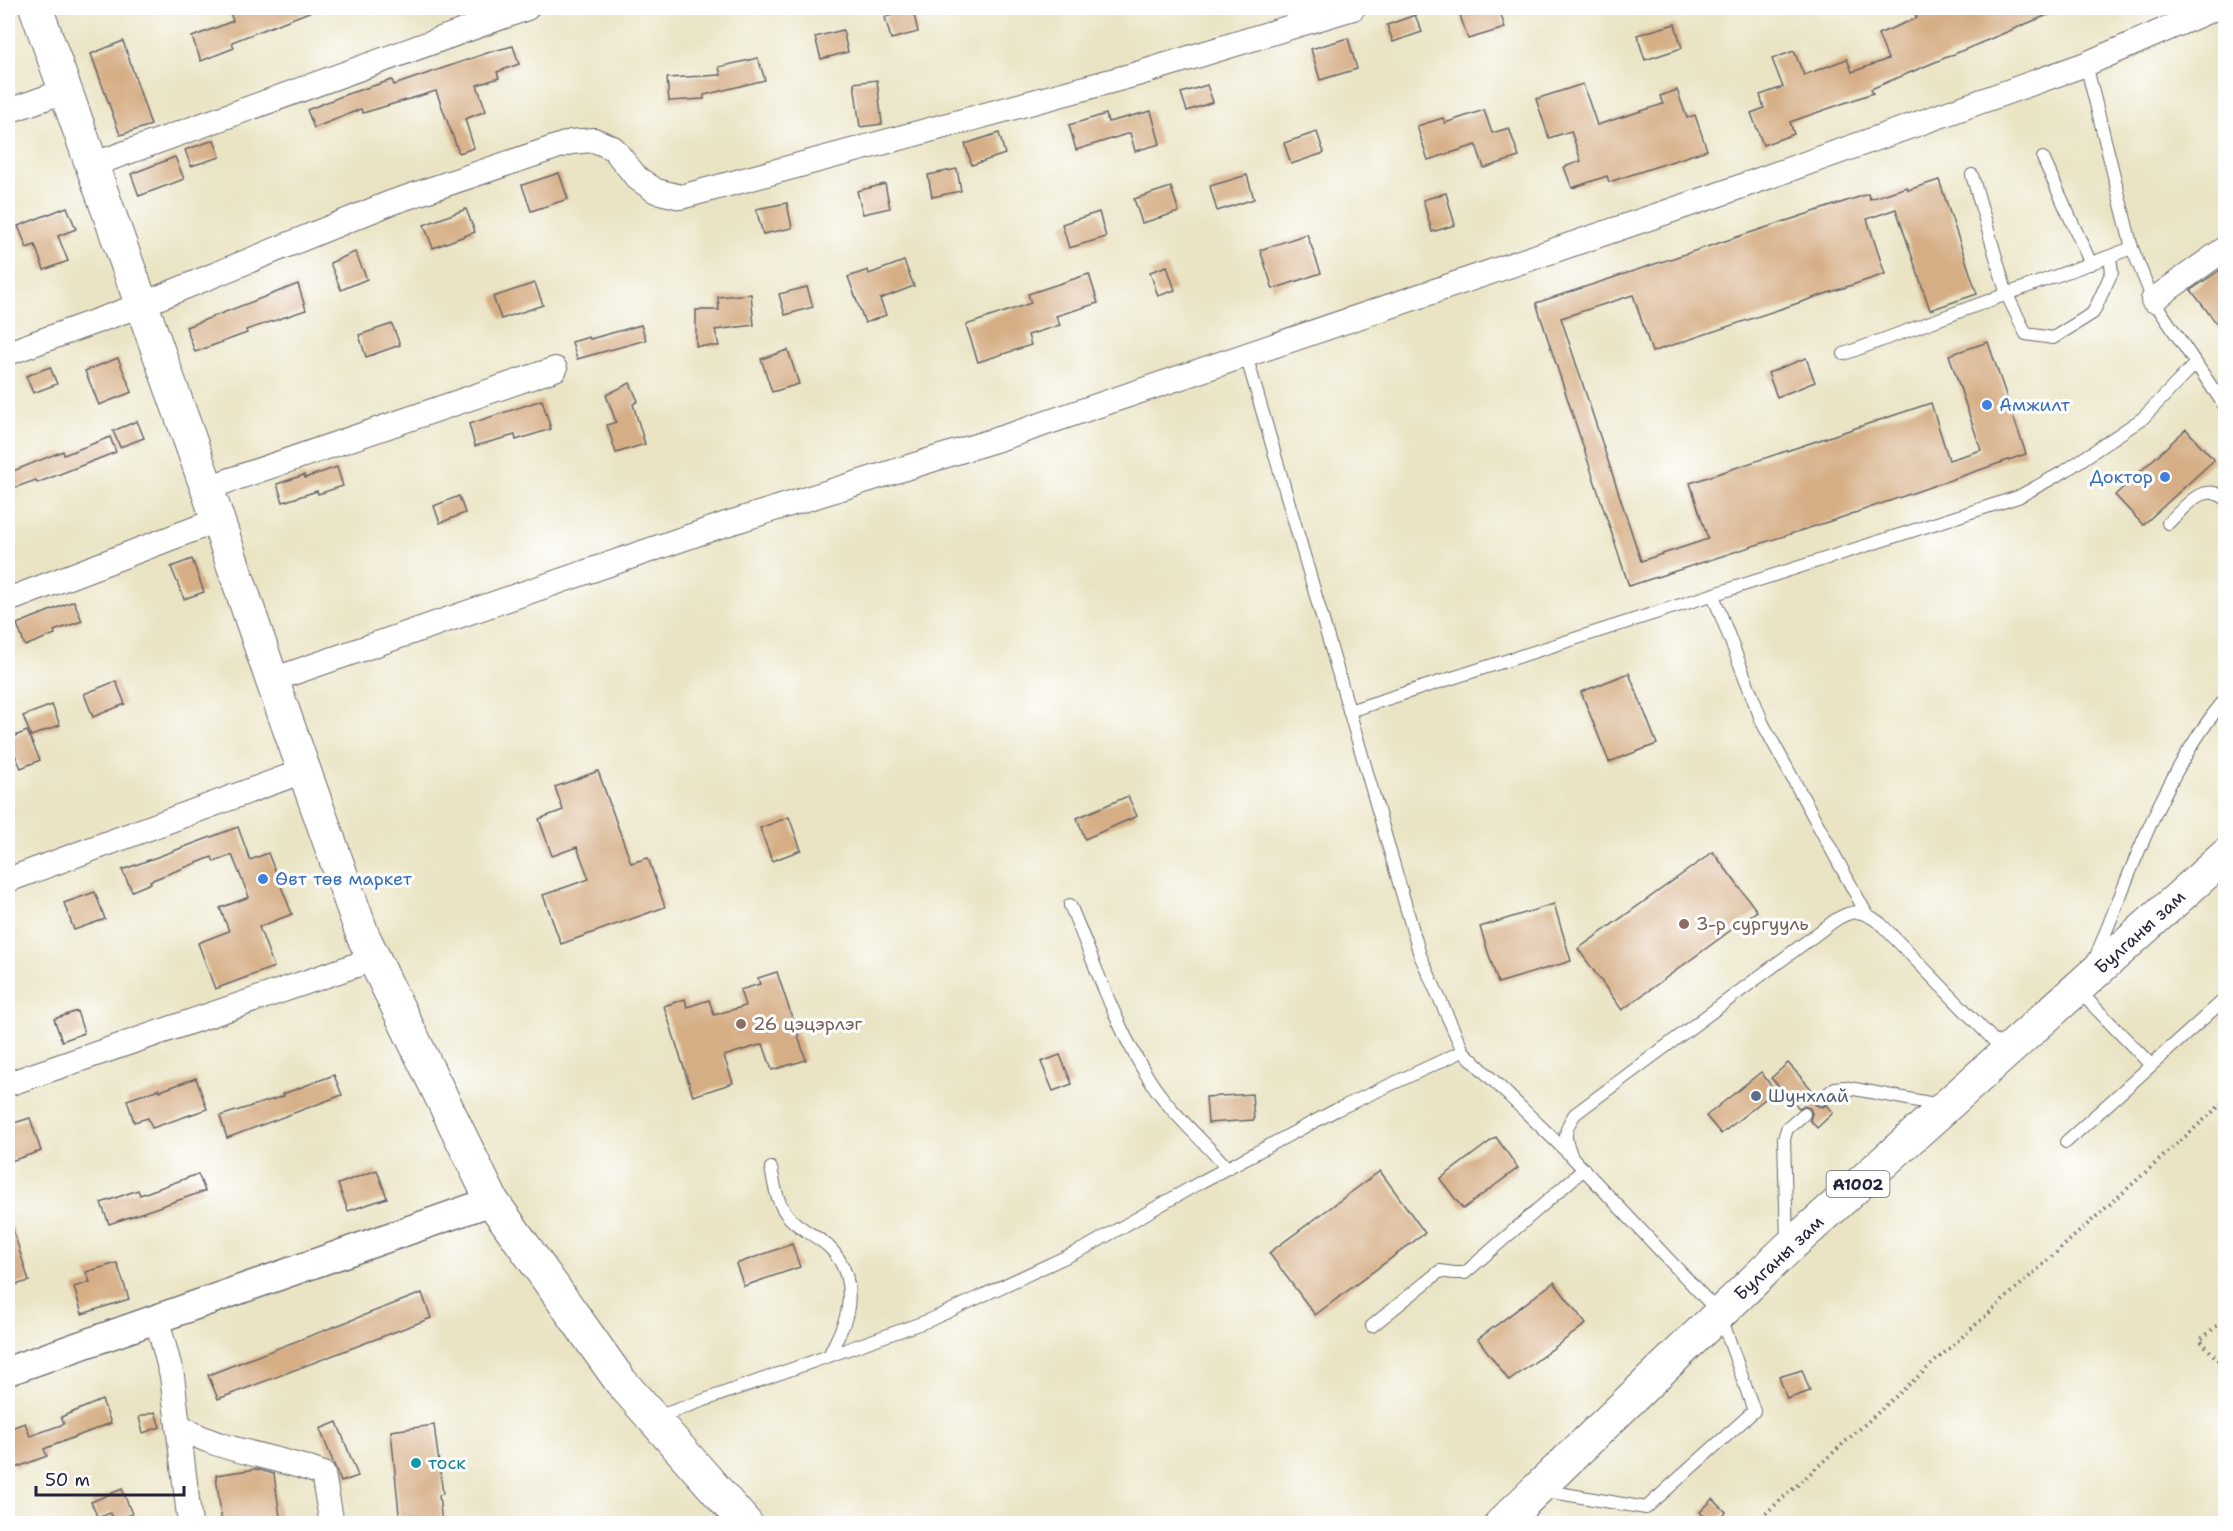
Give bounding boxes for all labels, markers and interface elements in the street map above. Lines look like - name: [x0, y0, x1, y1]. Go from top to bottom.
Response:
- place label: Амжилт: [1999, 393, 2071, 417]
- marker: Амжилт: [1980, 398, 1994, 412]
- place label: Доктор: [2090, 465, 2153, 489]
- marker: Доктор: [2158, 470, 2172, 484]
- place label: Өвт төв маркет: [275, 867, 413, 891]
- marker: Өвт төв маркет: [256, 872, 270, 886]
- street label: Булганы зам: [2090, 885, 2190, 979]
- place label: 3-р сургууль: [1696, 912, 1809, 936]
- marker: 3-р сургууль: [1677, 917, 1691, 931]
- place label: 26 цэцэрлэг: [753, 1012, 863, 1036]
- marker: 26 цэцэрлэг: [734, 1017, 748, 1031]
- place label: Шунхлай: [1768, 1084, 1849, 1108]
- marker: Шунхлай: [1749, 1089, 1763, 1103]
- road number: A1002: [1826, 1171, 1890, 1197]
- street label: Булганы зам: [1729, 1210, 1829, 1306]
- place label: тоск: [428, 1451, 466, 1475]
- marker: тоск: [409, 1456, 423, 1470]
- scale bar: [36, 1459, 184, 1497]
- text: 50 m: [45, 1468, 90, 1492]

